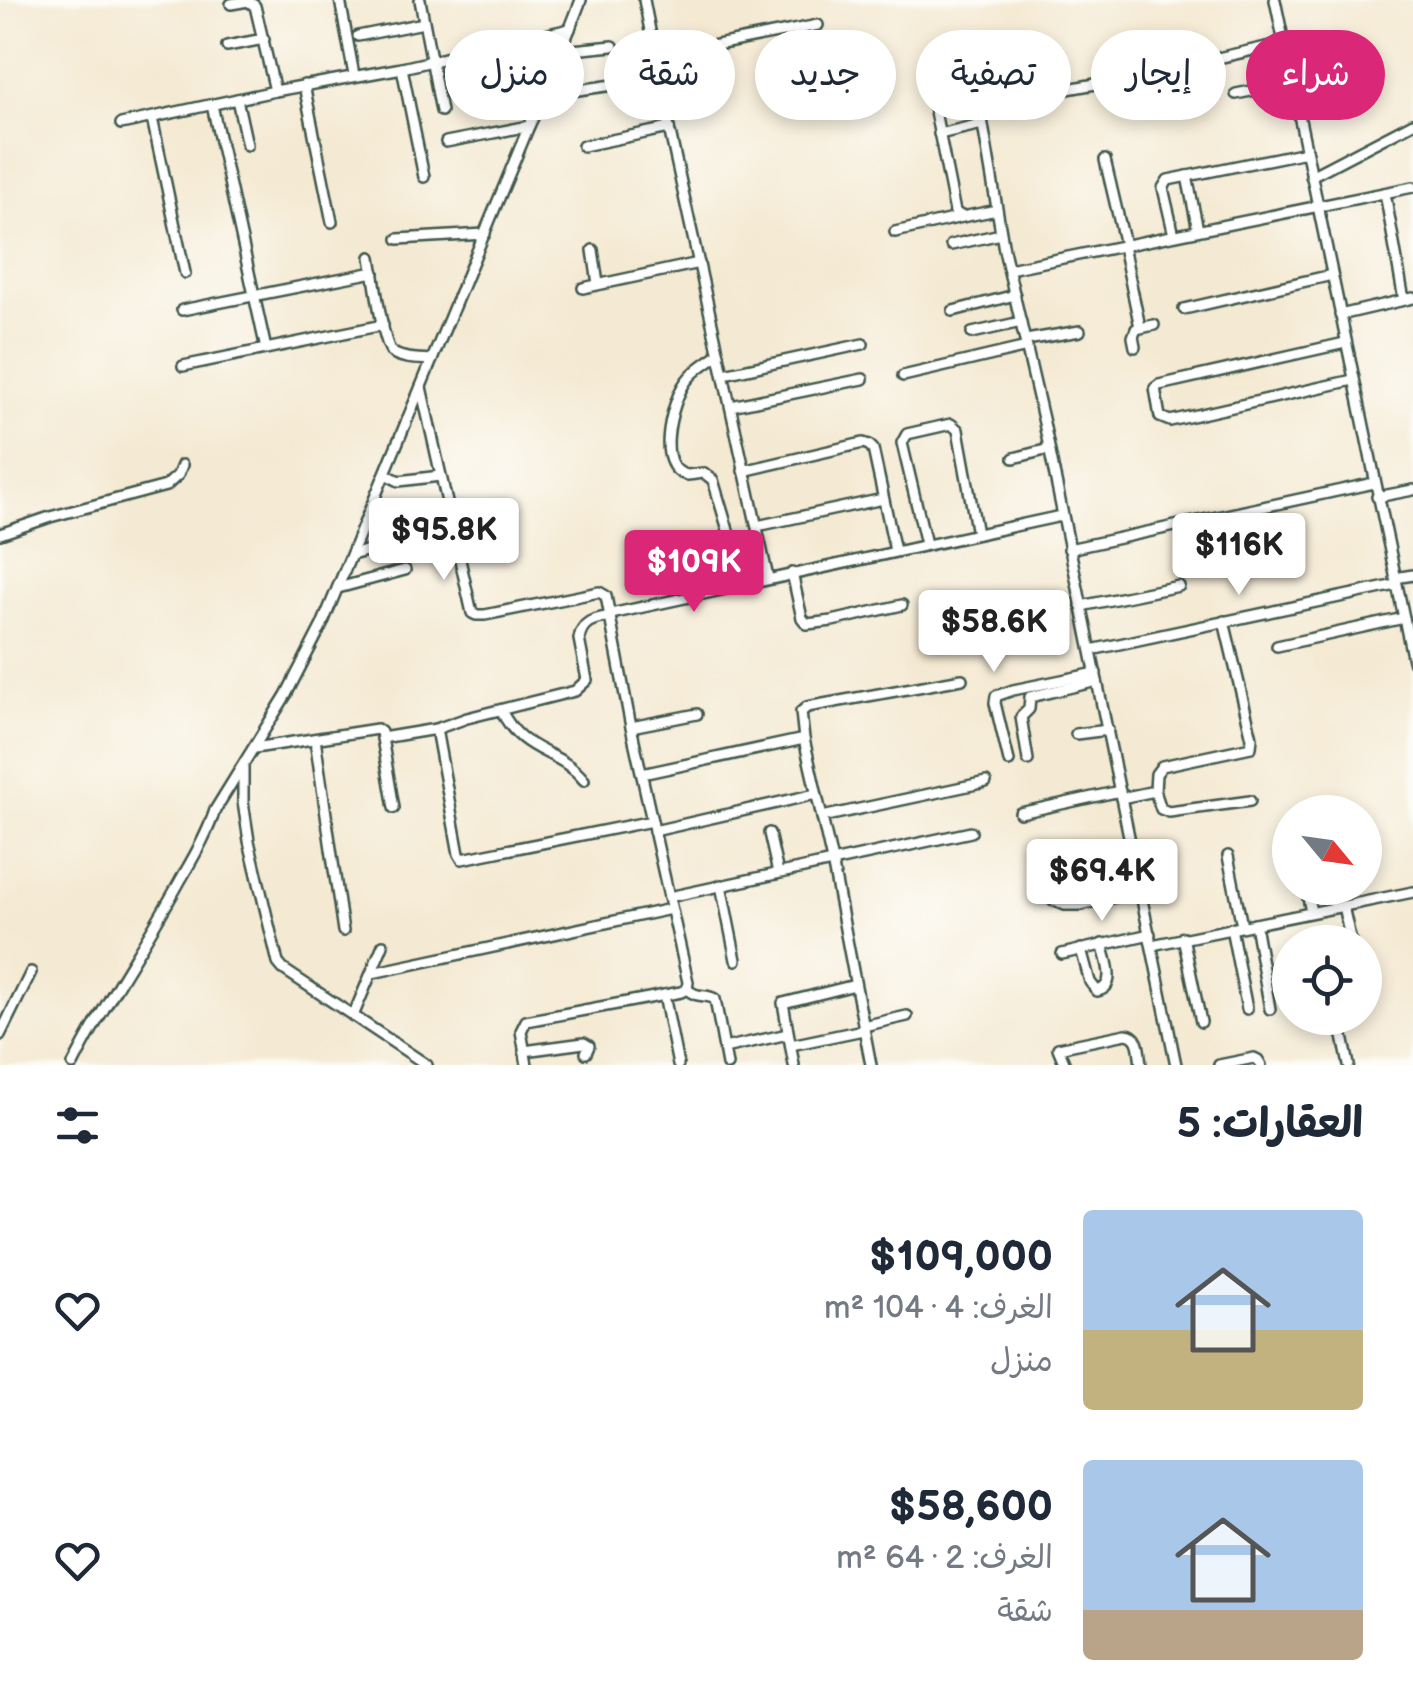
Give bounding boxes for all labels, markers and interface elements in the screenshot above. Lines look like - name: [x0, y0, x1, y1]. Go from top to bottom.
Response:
- chip: منزل: [445, 30, 584, 120]
- chip: شقة: [604, 30, 735, 120]
- chip: جديد: [755, 30, 896, 120]
- chip: تصفية: [916, 30, 1071, 120]
- chip: إيجار: [1091, 30, 1226, 120]
- chip: شراء: [1246, 30, 1385, 120]
- pin: $95.8K: [363, 498, 525, 583]
- text: $95.8K: [391, 511, 497, 550]
- pin: $116K: [1169, 513, 1309, 598]
- text: $116K: [1194, 526, 1284, 565]
- pin: $109K: [624, 530, 764, 615]
- text: $109K: [646, 543, 742, 582]
- pin: $58.6K: [913, 590, 1075, 675]
- text: $58.6K: [941, 603, 1047, 642]
- north arrow: [1272, 795, 1382, 905]
- map controls: [1272, 795, 1382, 1035]
- pin: $69.4K: [1021, 839, 1183, 924]
- text: $69.4K: [1049, 852, 1155, 891]
- button: locate: [1272, 925, 1382, 1035]
- icon: filters: [50, 1098, 105, 1153]
- text: العقارات: 5: [1177, 1099, 1363, 1150]
- text: $109,000: [869, 1232, 1053, 1283]
- icon: home: [1163, 1250, 1283, 1370]
- icon: heart: [50, 1283, 105, 1338]
- text: الغرف: 4 · 104 m²: [824, 1289, 1053, 1328]
- text: منزل: [990, 1342, 1053, 1381]
- text: $58,600: [889, 1482, 1053, 1533]
- icon: home: [1163, 1500, 1283, 1620]
- icon: heart: [50, 1533, 105, 1588]
- text: الغرف: 2 · 64 m²: [836, 1539, 1053, 1578]
- text: شقة: [997, 1592, 1053, 1631]

